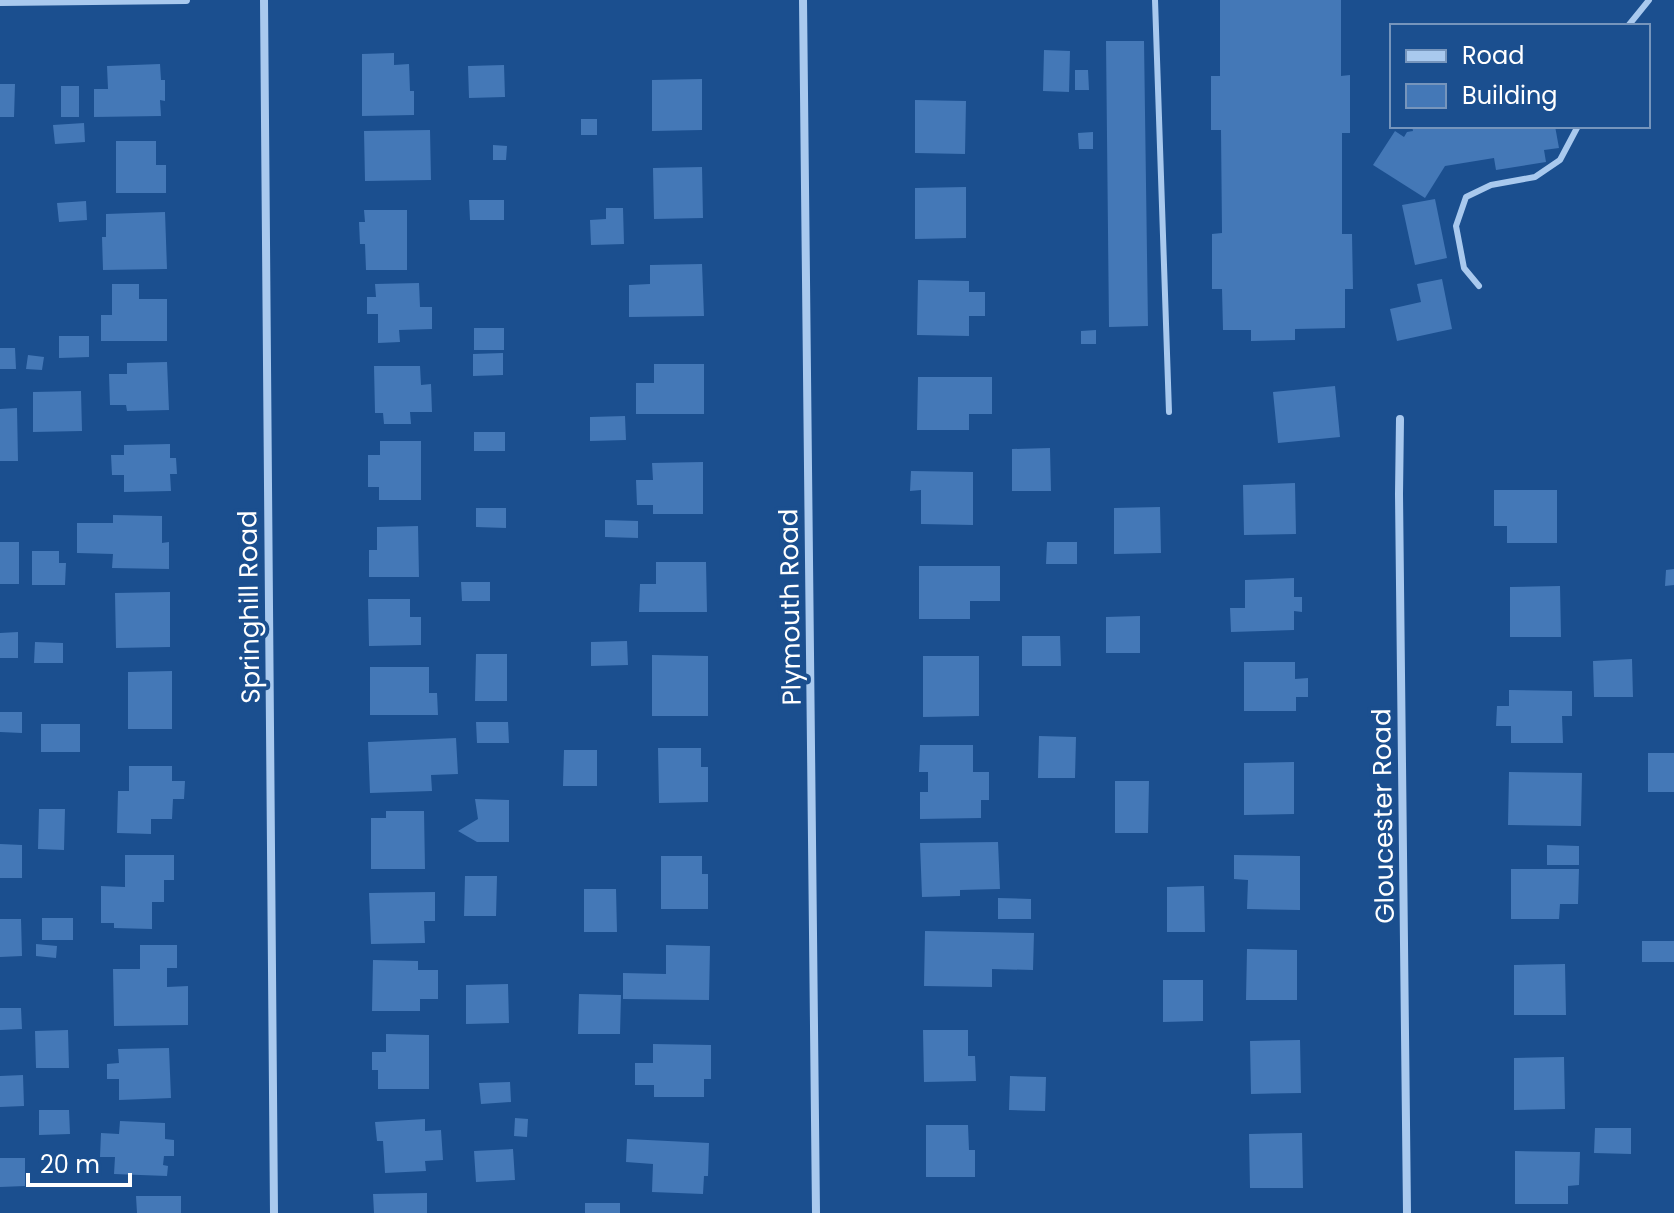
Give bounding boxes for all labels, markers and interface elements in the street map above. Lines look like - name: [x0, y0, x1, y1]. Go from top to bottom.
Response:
- legend: [1390, 24, 1650, 128]
- text: Road: [1462, 39, 1524, 72]
- text: Building: [1462, 79, 1558, 112]
- street label: Plymouth Road: [770, 508, 810, 706]
- street label: Springhill Road: [229, 510, 269, 704]
- street label: Gloucester Road: [1363, 708, 1403, 924]
- scale bar: [28, 1137, 130, 1187]
- text: 20 m: [40, 1148, 100, 1181]

